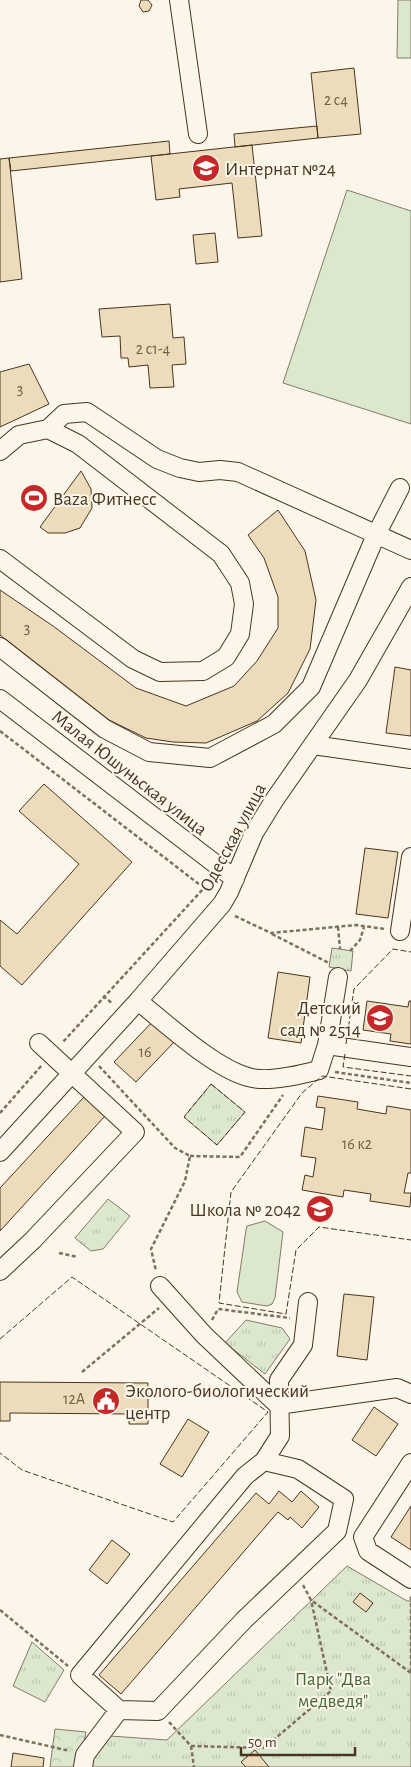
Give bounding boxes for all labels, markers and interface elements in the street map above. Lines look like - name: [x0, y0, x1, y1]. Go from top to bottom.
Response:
- house number: 2 с4: [324, 92, 348, 108]
- school or university icon: Интернат №24: [191, 153, 221, 183]
- place label: Интернат №24: [225, 160, 336, 179]
- house number: 2 с1-4: [136, 341, 171, 357]
- house number: 3: [17, 381, 23, 397]
- sports icon: Baza Фитнесс: [19, 483, 49, 513]
- place label: Baza Фитнесс: [53, 490, 157, 509]
- house number: 3: [24, 620, 30, 636]
- street label: Малая Юшуньская улица: [48, 707, 210, 840]
- street label: Одесская улица: [197, 780, 270, 895]
- place label: Детский сад № 2514: [280, 999, 361, 1040]
- school or university icon: Детский сад № 2514: [365, 1003, 395, 1033]
- house number: 16: [138, 1044, 152, 1060]
- house number: 16 к2: [342, 1136, 372, 1152]
- school or university icon: Школа № 2042: [305, 1194, 335, 1224]
- place label: Школа № 2042: [189, 1201, 301, 1220]
- place label: Эколого-биологический центр: [125, 1382, 309, 1423]
- public building icon: Эколого-биологический центр: [91, 1386, 121, 1416]
- house number: 12А: [63, 1391, 86, 1407]
- park label: Парк "Два медведя": [295, 1670, 372, 1711]
- scale bar: [241, 1724, 355, 1756]
- text: 50 m: [248, 1735, 277, 1750]

